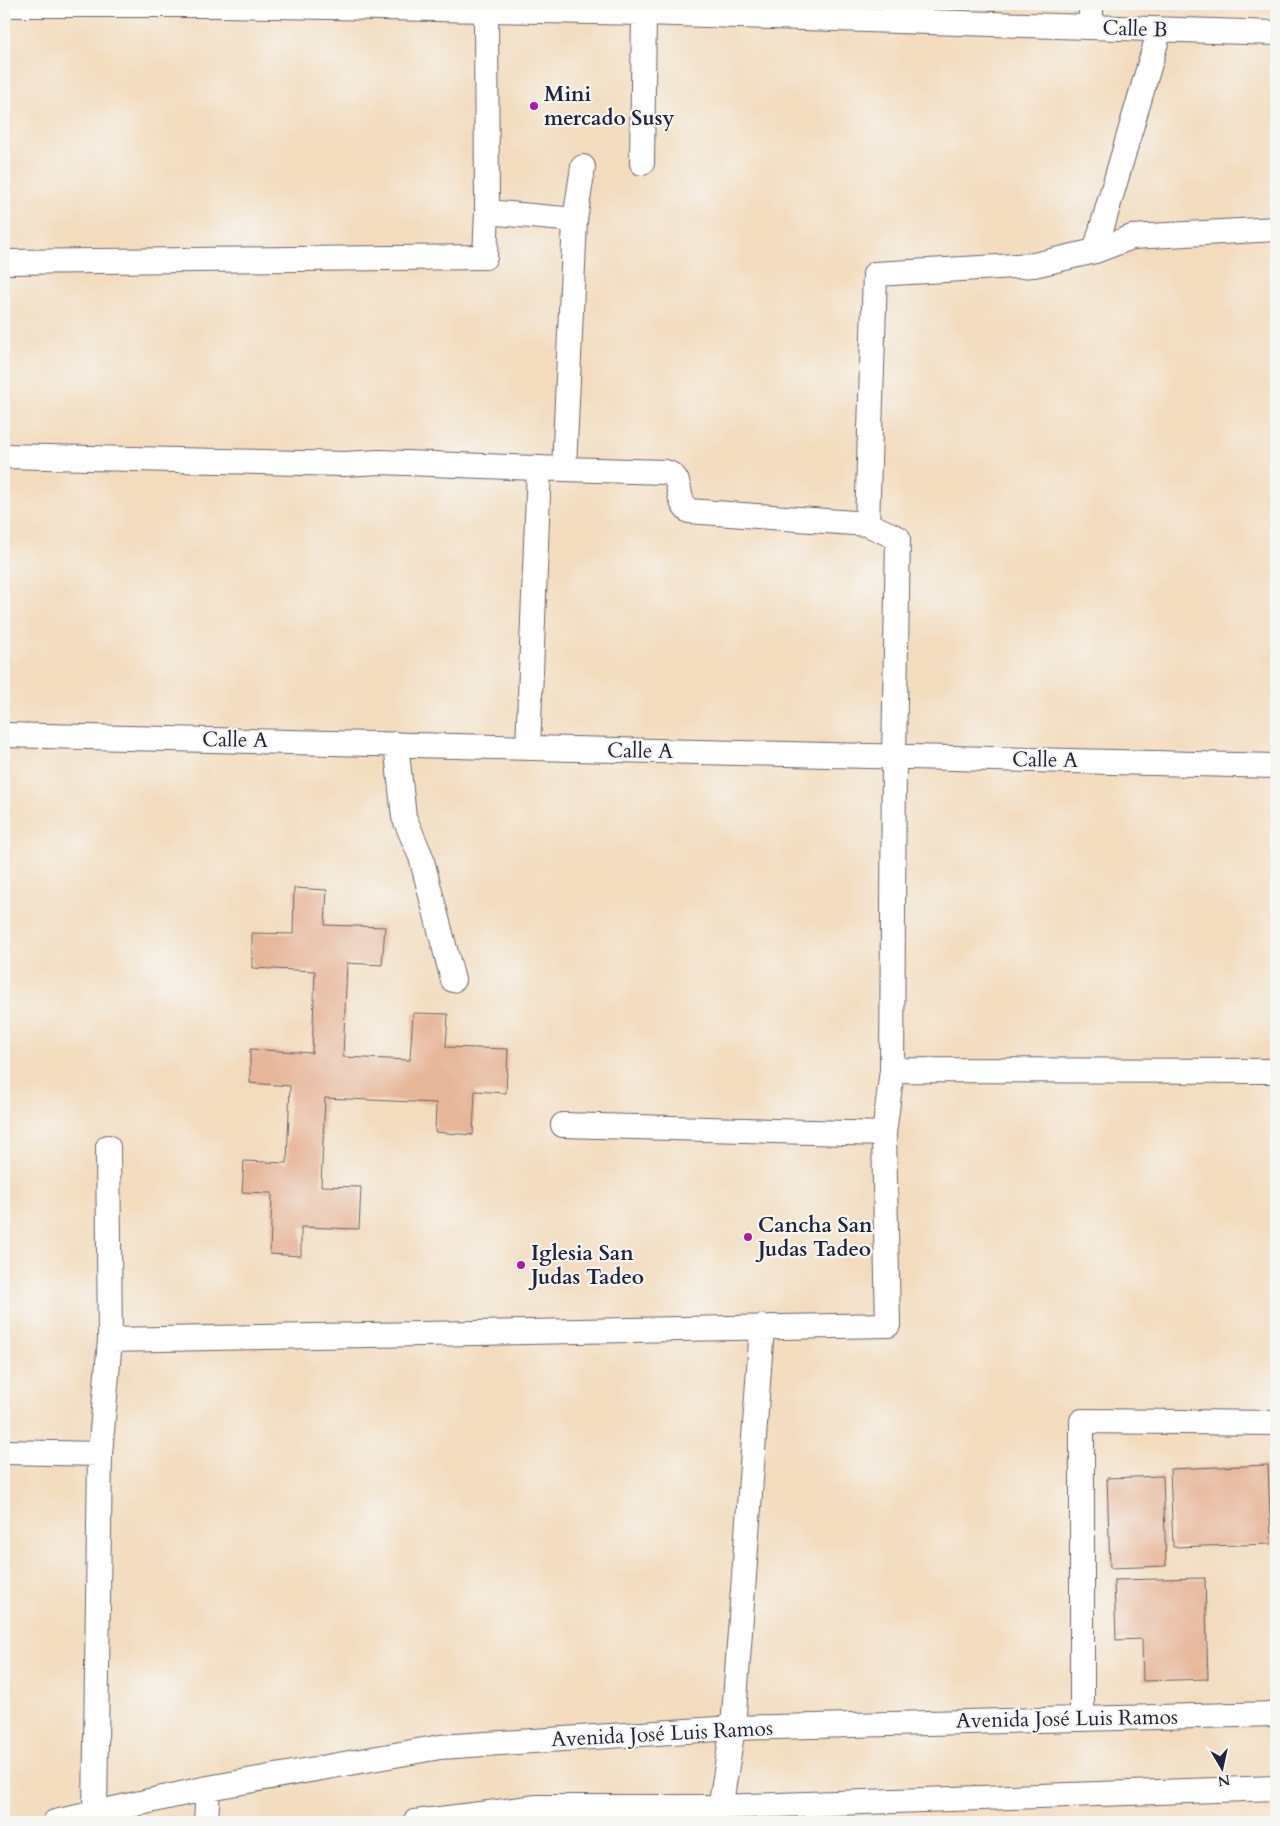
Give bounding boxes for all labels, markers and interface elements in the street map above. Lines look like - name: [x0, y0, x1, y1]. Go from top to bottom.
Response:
- street label: Calle B: [1102, 13, 1168, 45]
- place label: Mini mercado Susy: [544, 80, 675, 133]
- marker: Mini mercado Susy: [528, 100, 540, 112]
- street label: Calle A: [202, 725, 268, 755]
- street label: Calle A: [607, 736, 673, 766]
- street label: Calle A: [1012, 745, 1078, 775]
- place label: Cancha San Judas Tadeo: [755, 1211, 873, 1264]
- marker: Cancha San Judas Tadeo: [742, 1231, 754, 1243]
- place label: Iglesia San Judas Tadeo: [528, 1239, 644, 1292]
- marker: Iglesia San Judas Tadeo: [515, 1259, 527, 1271]
- street label: Avenida José Luis Ramos: [956, 1703, 1178, 1735]
- street label: Avenida José Luis Ramos: [550, 1714, 774, 1754]
- north arrow: [1198, 1744, 1248, 1794]
- text: N: [1216, 1770, 1231, 1791]

